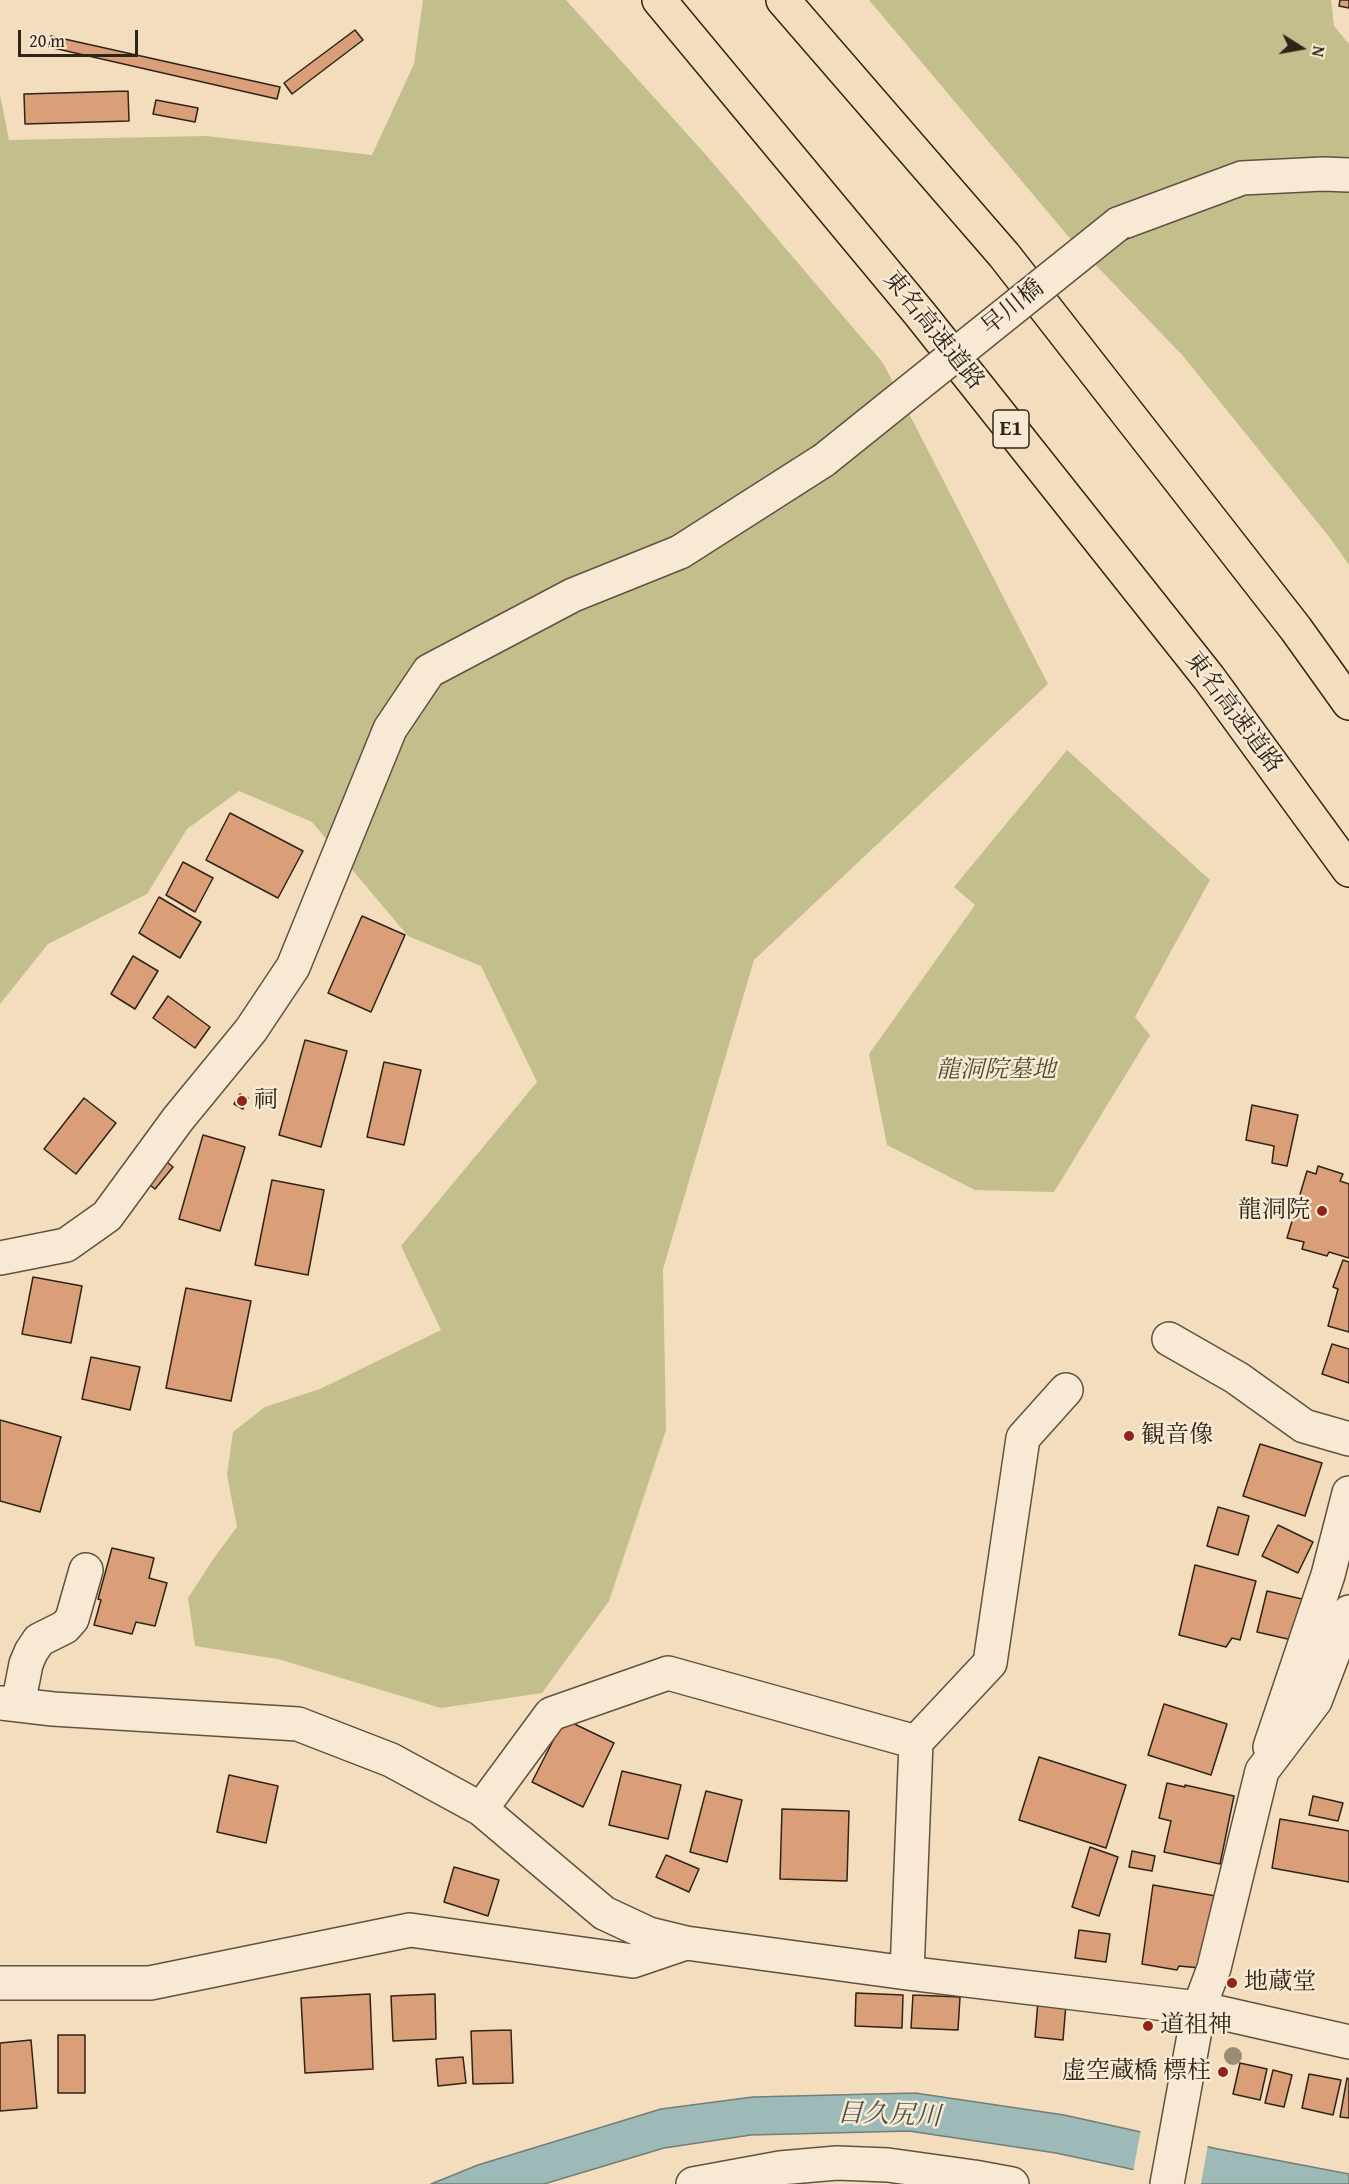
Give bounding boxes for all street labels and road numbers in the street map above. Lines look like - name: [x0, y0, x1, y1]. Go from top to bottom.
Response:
- street label: 東名高速道路: [876, 266, 990, 396]
- street label: 早川橋: [976, 274, 1050, 342]
- road number: E1: [993, 410, 1029, 448]
- street label: 東名高速道路: [1178, 647, 1288, 779]

